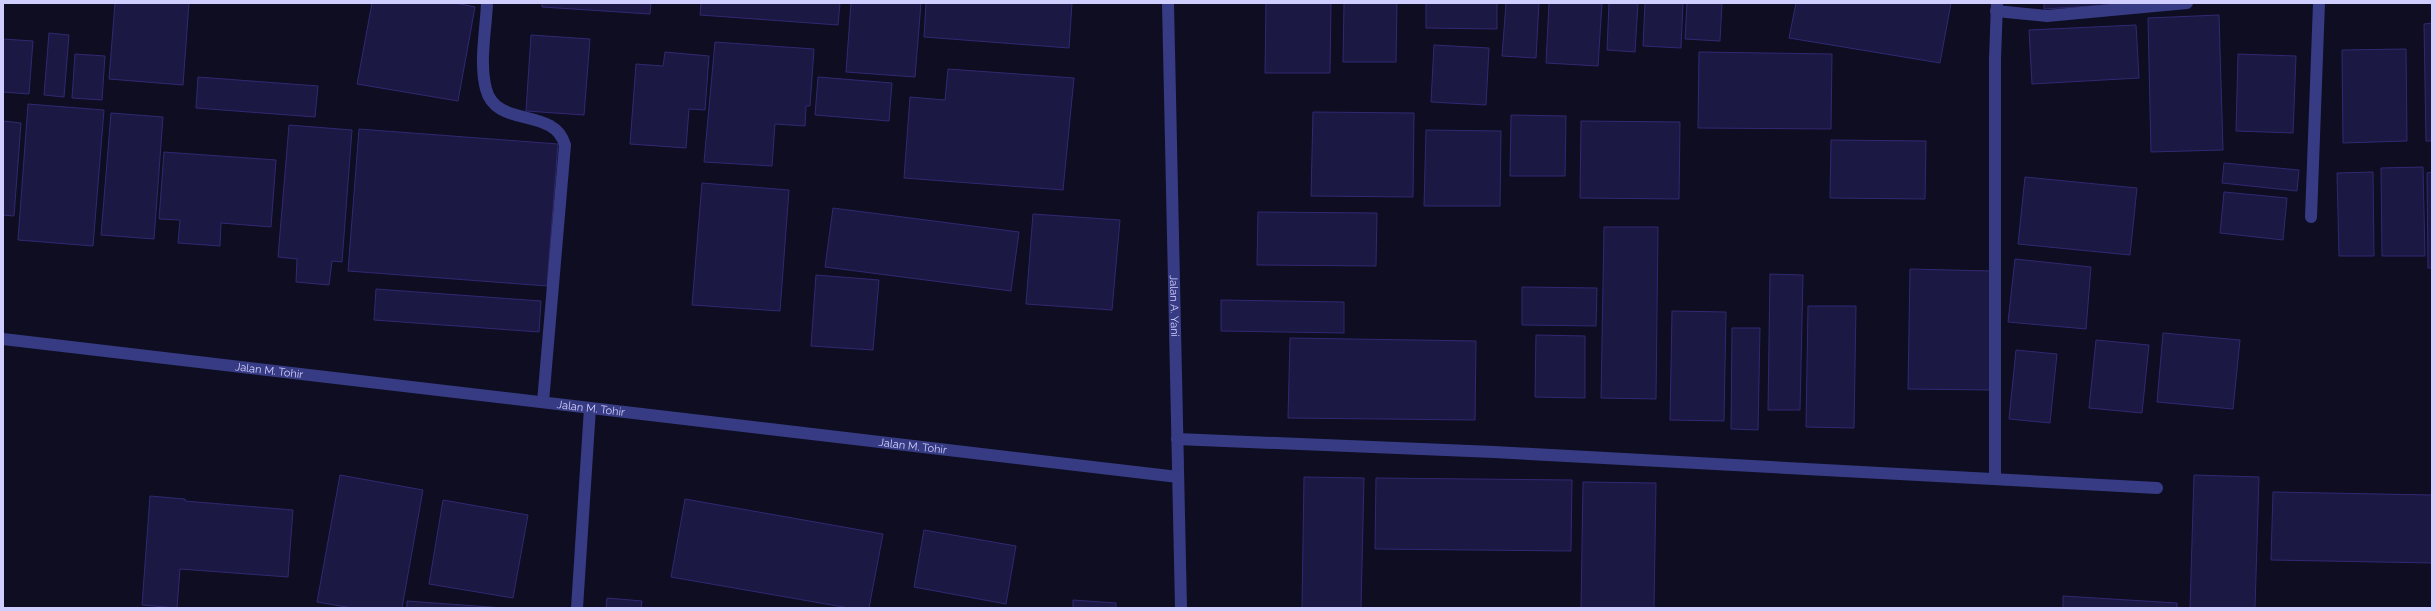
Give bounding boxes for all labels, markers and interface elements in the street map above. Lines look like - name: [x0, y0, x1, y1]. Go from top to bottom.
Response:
- street label: Jalan A. Yani: [1167, 275, 1181, 337]
- street label: Jalan M. Tohir: [234, 360, 304, 381]
- street label: Jalan M. Tohir: [556, 398, 626, 419]
- street label: Jalan M. Tohir: [878, 436, 948, 457]

